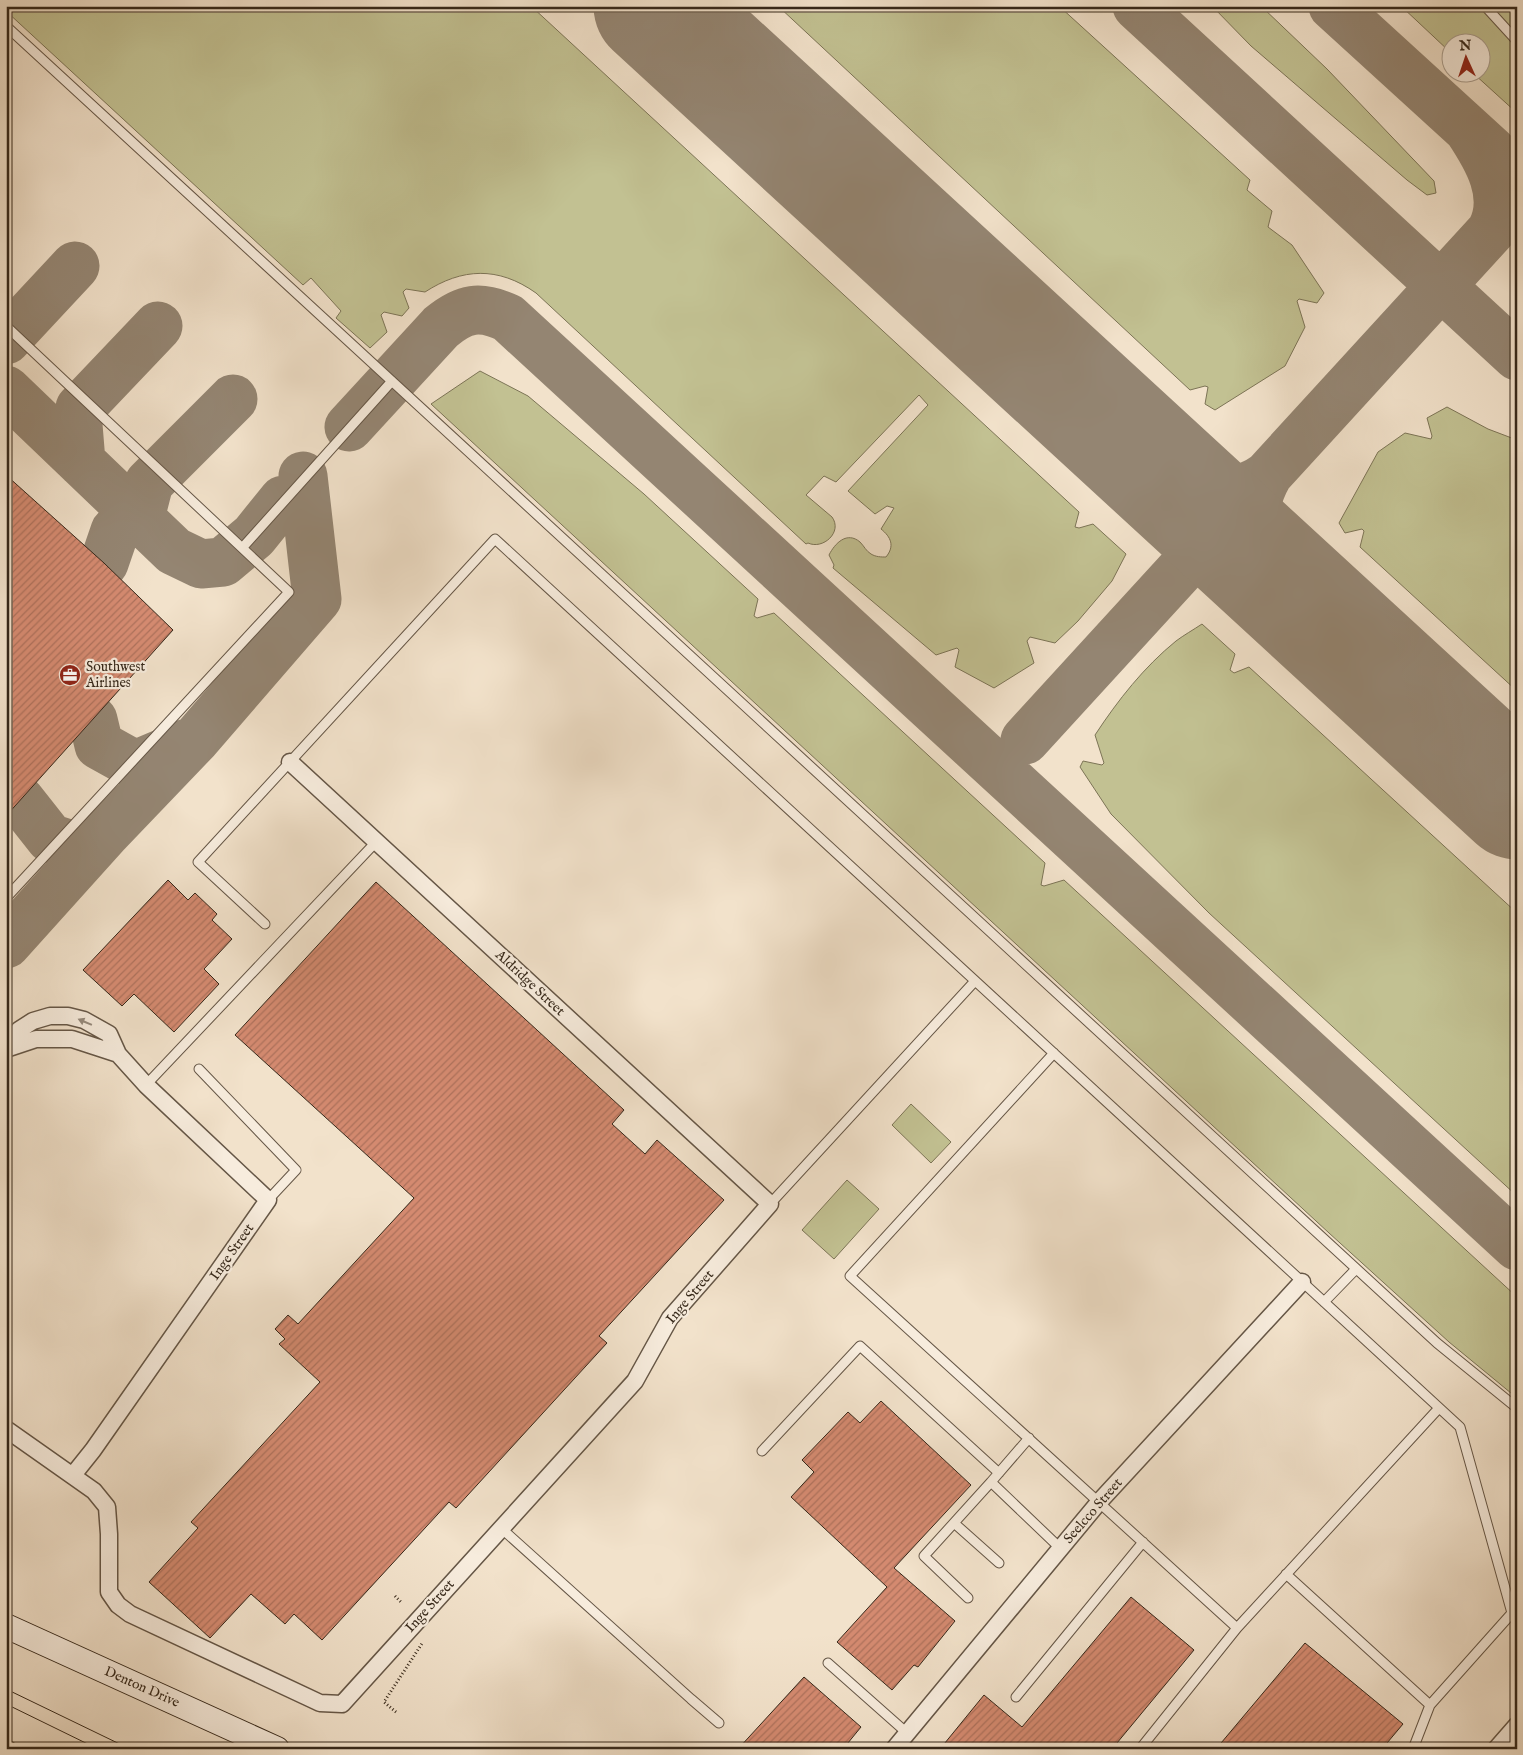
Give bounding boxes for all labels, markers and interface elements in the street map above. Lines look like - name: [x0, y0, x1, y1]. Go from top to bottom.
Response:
- north arrow: [1440, 32, 1490, 82]
- text: N: [1458, 37, 1472, 55]
- place label: Southwest Airlines: [85, 658, 145, 692]
- office icon: Southwest Airlines: [58, 663, 82, 687]
- street label: Aldridge Street: [491, 945, 569, 1020]
- one-way arrow: [78, 1017, 92, 1025]
- street label: Inge Street: [206, 1220, 258, 1284]
- street label: Inge Street: [662, 1266, 718, 1328]
- street label: Seelcco Street: [1060, 1474, 1127, 1548]
- street label: Inge Street: [401, 1576, 459, 1636]
- street label: Denton Drive: [102, 1662, 183, 1712]

